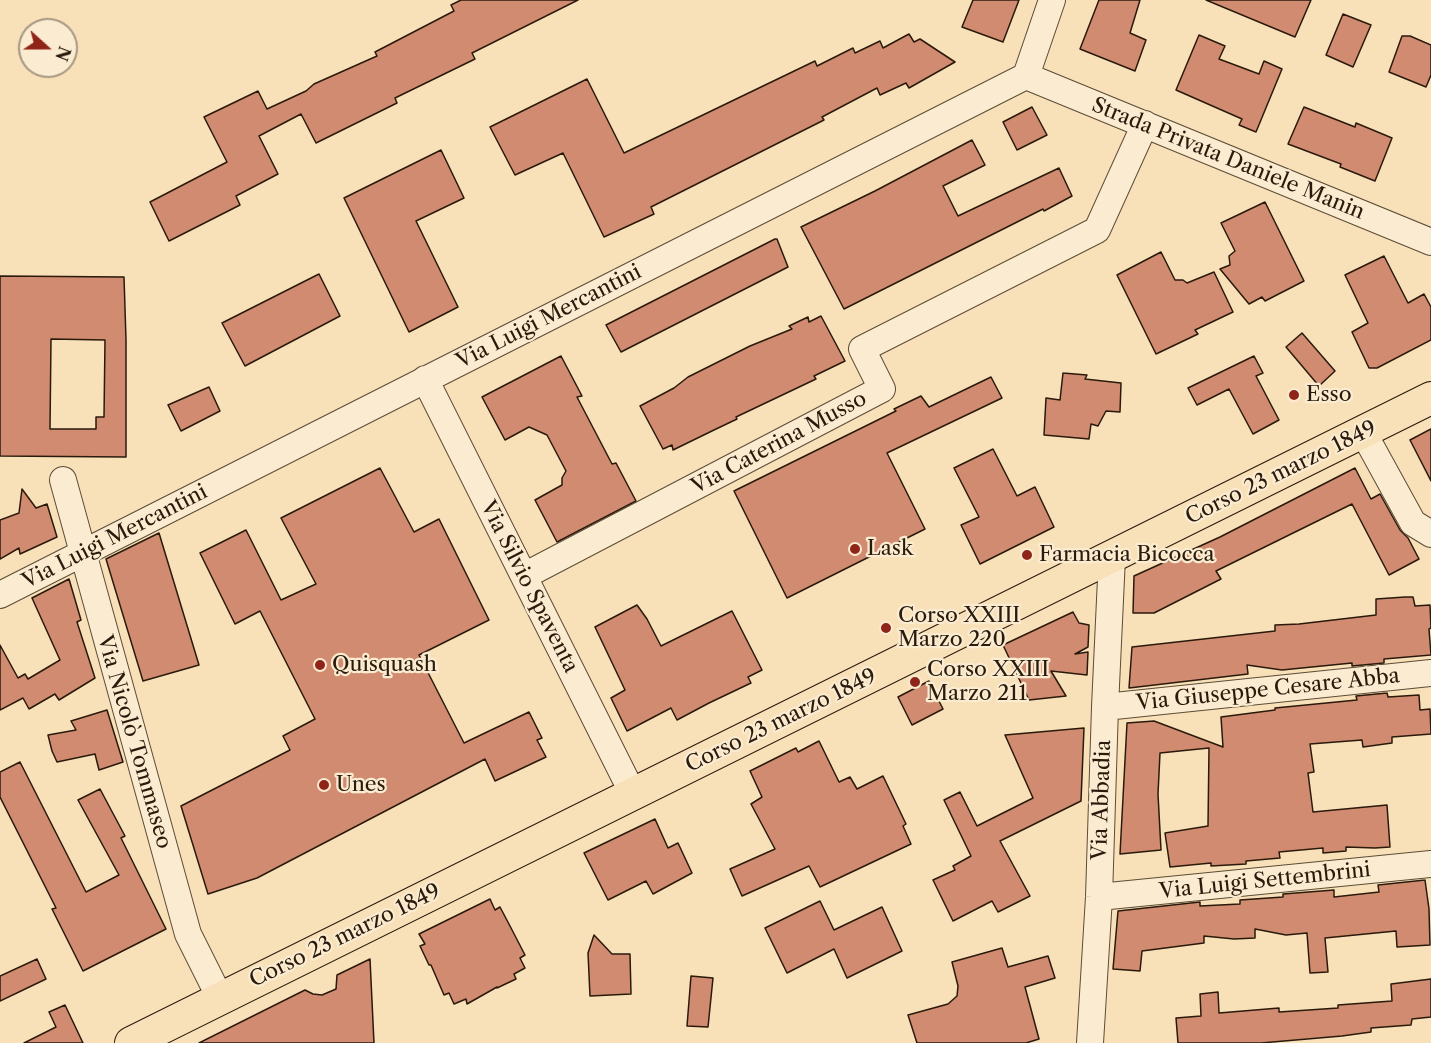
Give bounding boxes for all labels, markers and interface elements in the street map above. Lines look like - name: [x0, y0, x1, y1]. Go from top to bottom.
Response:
- north arrow: [18, 18, 78, 78]
- text: N: [51, 44, 75, 64]
- street label: Strada Privata Daniele Manin: [1088, 93, 1368, 225]
- street label: Via Luigi Mercantini: [452, 259, 646, 375]
- place label: Esso: [1306, 382, 1352, 408]
- street label: Via Caterina Musso: [687, 386, 871, 500]
- marker: Esso: [1287, 388, 1301, 402]
- street label: Corso 23 marzo 1849: [1181, 416, 1381, 530]
- street label: Via Luigi Mercantini: [18, 479, 212, 595]
- street label: Via Silvio Spaventa: [475, 497, 583, 677]
- place label: Lask: [867, 536, 913, 562]
- marker: Lask: [848, 542, 862, 556]
- place label: Farmacia Bicocca: [1039, 542, 1215, 568]
- marker: Farmacia Bicocca: [1020, 548, 1034, 562]
- place label: Corso XXIII Marzo 220: [898, 603, 1020, 653]
- marker: Corso XXIII Marzo 220: [879, 621, 893, 635]
- street label: Via Nicolò Tommaseo: [91, 632, 177, 852]
- place label: Quisquash: [332, 652, 437, 678]
- place label: Corso XXIII Marzo 211: [927, 657, 1049, 707]
- marker: Quisquash: [313, 658, 327, 672]
- street label: Corso 23 marzo 1849: [681, 664, 881, 778]
- street label: Via Giuseppe Cesare Abba: [1135, 664, 1401, 716]
- marker: Corso XXIII Marzo 211: [908, 675, 922, 689]
- street label: Via Abbadia: [1087, 739, 1117, 861]
- place label: Unes: [336, 772, 386, 798]
- marker: Unes: [317, 778, 331, 792]
- street label: Via Luigi Settembrini: [1158, 857, 1372, 905]
- street label: Corso 23 marzo 1849: [245, 879, 445, 993]

